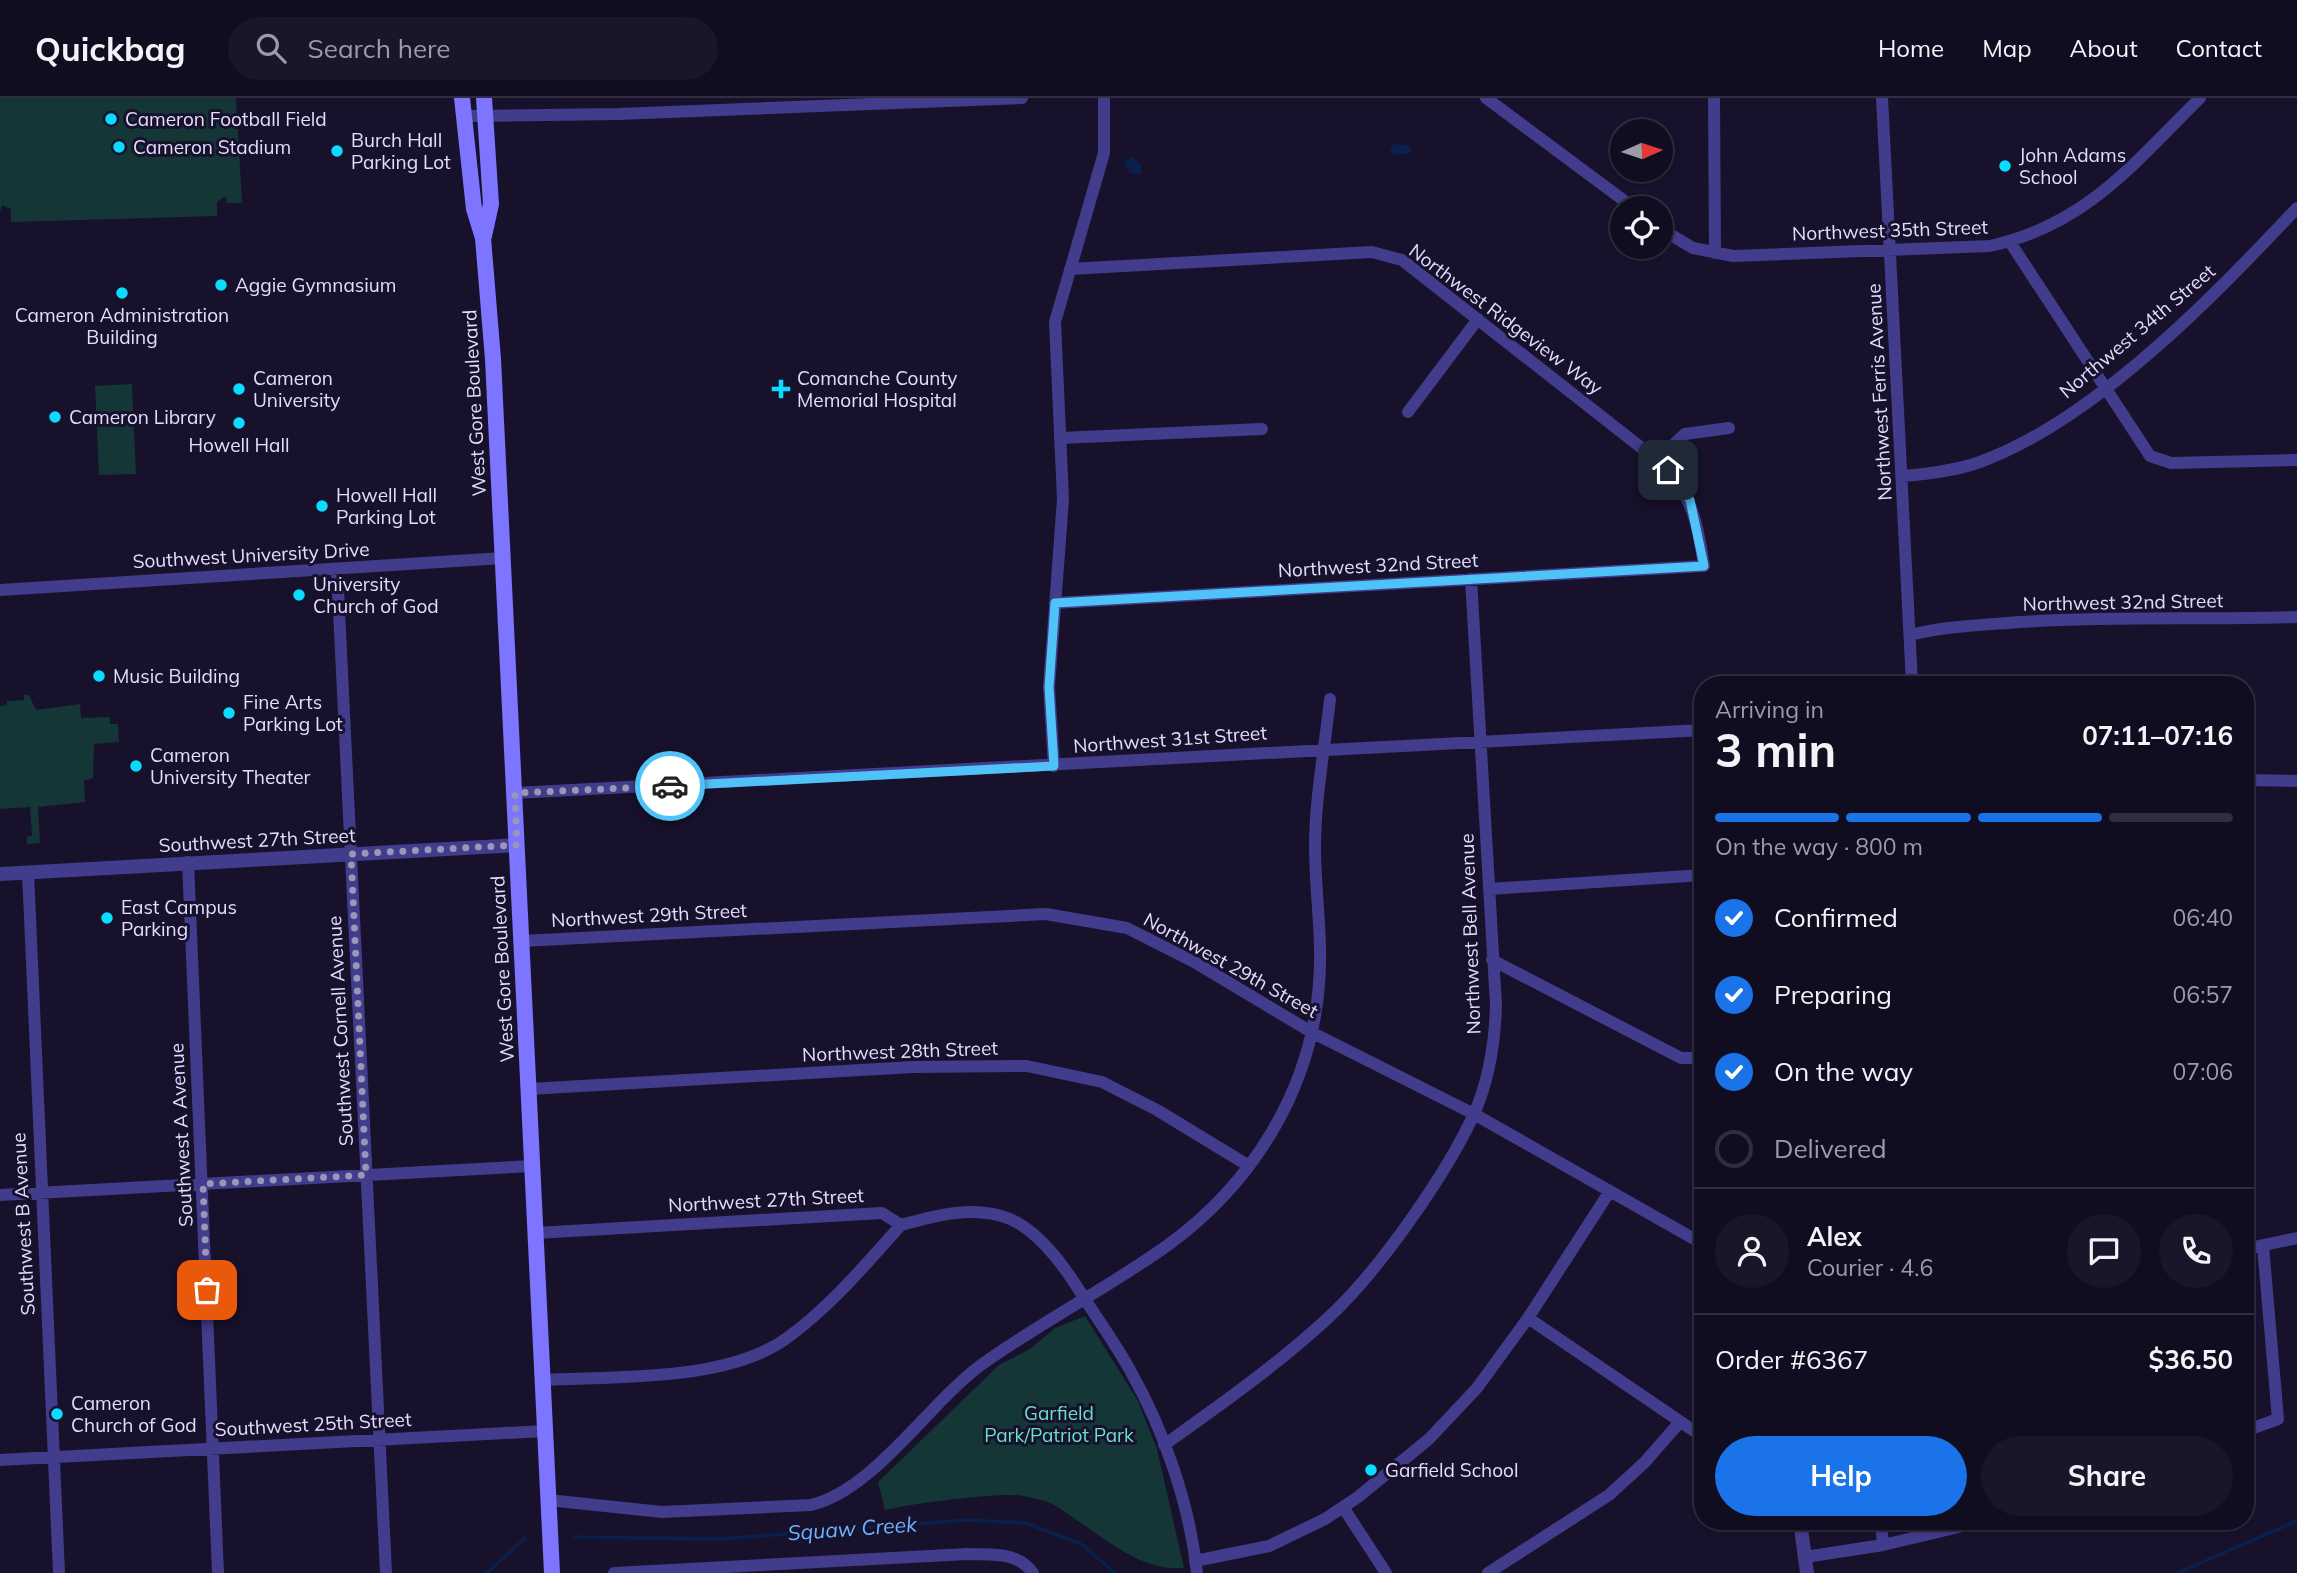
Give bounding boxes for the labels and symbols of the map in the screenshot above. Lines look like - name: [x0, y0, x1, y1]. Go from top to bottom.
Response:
- place label: Cameron Football Field: [125, 107, 327, 131]
- marker: Cameron Football Field: [103, 111, 119, 127]
- north arrow: [1610, 119, 1673, 182]
- place label: Burch Hall Parking Lot: [351, 128, 451, 174]
- place label: Cameron Stadium: [133, 135, 291, 159]
- marker: Cameron Stadium: [111, 139, 127, 155]
- marker: Burch Hall Parking Lot: [329, 143, 345, 159]
- place label: John Adams School: [2019, 143, 2126, 189]
- marker: John Adams School: [1997, 158, 2013, 174]
- street label: Northwest 35th Street: [1792, 215, 1989, 245]
- street label: Northwest Ridgeview Way: [1404, 238, 1608, 400]
- street label: Northwest 34th Street: [2054, 259, 2220, 403]
- place label: Aggie Gymnasium: [235, 273, 396, 297]
- marker: Aggie Gymnasium: [213, 277, 229, 293]
- street label: Northwest Ferris Avenue: [1861, 283, 1897, 501]
- marker: Cameron Administration Building: [114, 285, 130, 301]
- place label: Cameron Administration Building: [15, 303, 229, 349]
- street label: West Gore Boulevard: [457, 309, 491, 497]
- place label: Cameron University: [253, 366, 340, 412]
- place label: Comanche County Memorial Hospital: [797, 366, 957, 412]
- marker: Comanche County Memorial Hospital: [771, 379, 791, 399]
- marker: Cameron University: [231, 381, 247, 397]
- place label: Cameron Library: [69, 405, 216, 429]
- marker: Cameron Library: [47, 409, 63, 425]
- marker: Howell Hall: [231, 415, 247, 431]
- place label: Howell Hall: [189, 433, 289, 457]
- pin: [1638, 440, 1698, 500]
- place label: Howell Hall Parking Lot: [336, 483, 437, 529]
- marker: Howell Hall Parking Lot: [314, 498, 330, 514]
- street label: Southwest University Drive: [132, 537, 370, 573]
- street label: Northwest 32nd Street: [1277, 548, 1479, 582]
- place label: University Church of God: [313, 572, 439, 618]
- marker: University Church of God: [291, 587, 307, 603]
- street label: Northwest 32nd Street: [2022, 588, 2224, 616]
- place label: Music Building: [113, 664, 240, 688]
- marker: Music Building: [91, 668, 107, 684]
- place label: Fine Arts Parking Lot: [243, 690, 343, 736]
- marker: Fine Arts Parking Lot: [221, 705, 237, 721]
- street label: Northwest 31st Street: [1072, 720, 1268, 758]
- place label: Cameron University Theater: [150, 743, 311, 789]
- courier: [635, 751, 705, 821]
- marker: Cameron University Theater: [128, 758, 144, 774]
- street label: Southwest 27th Street: [158, 823, 356, 857]
- street label: Northwest Bell Avenue: [1454, 833, 1486, 1035]
- street label: West Gore Boulevard: [485, 875, 519, 1063]
- place label: East Campus Parking: [121, 895, 237, 941]
- street label: Northwest 29th Street: [551, 898, 748, 932]
- street label: Northwest 29th Street: [1140, 907, 1323, 1023]
- marker: East Campus Parking: [99, 910, 115, 926]
- street label: Southwest Cornell Avenue: [322, 915, 358, 1147]
- street label: Northwest 28th Street: [802, 1036, 999, 1066]
- street label: Southwest A Avenue: [164, 1042, 198, 1228]
- street label: Southwest B Avenue: [6, 1132, 40, 1316]
- street label: Northwest 27th Street: [668, 1183, 865, 1217]
- pin: [177, 1260, 237, 1320]
- place label: Cameron Church of God: [71, 1391, 197, 1437]
- park label: Garfield Park/Patriot Park: [984, 1401, 1134, 1447]
- marker: Cameron Church of God: [49, 1406, 65, 1422]
- street label: Southwest 25th Street: [214, 1407, 412, 1441]
- place label: Garfield School: [1385, 1458, 1518, 1482]
- marker: Garfield School: [1363, 1462, 1379, 1478]
- water label: Squaw Creek: [786, 1510, 919, 1545]

